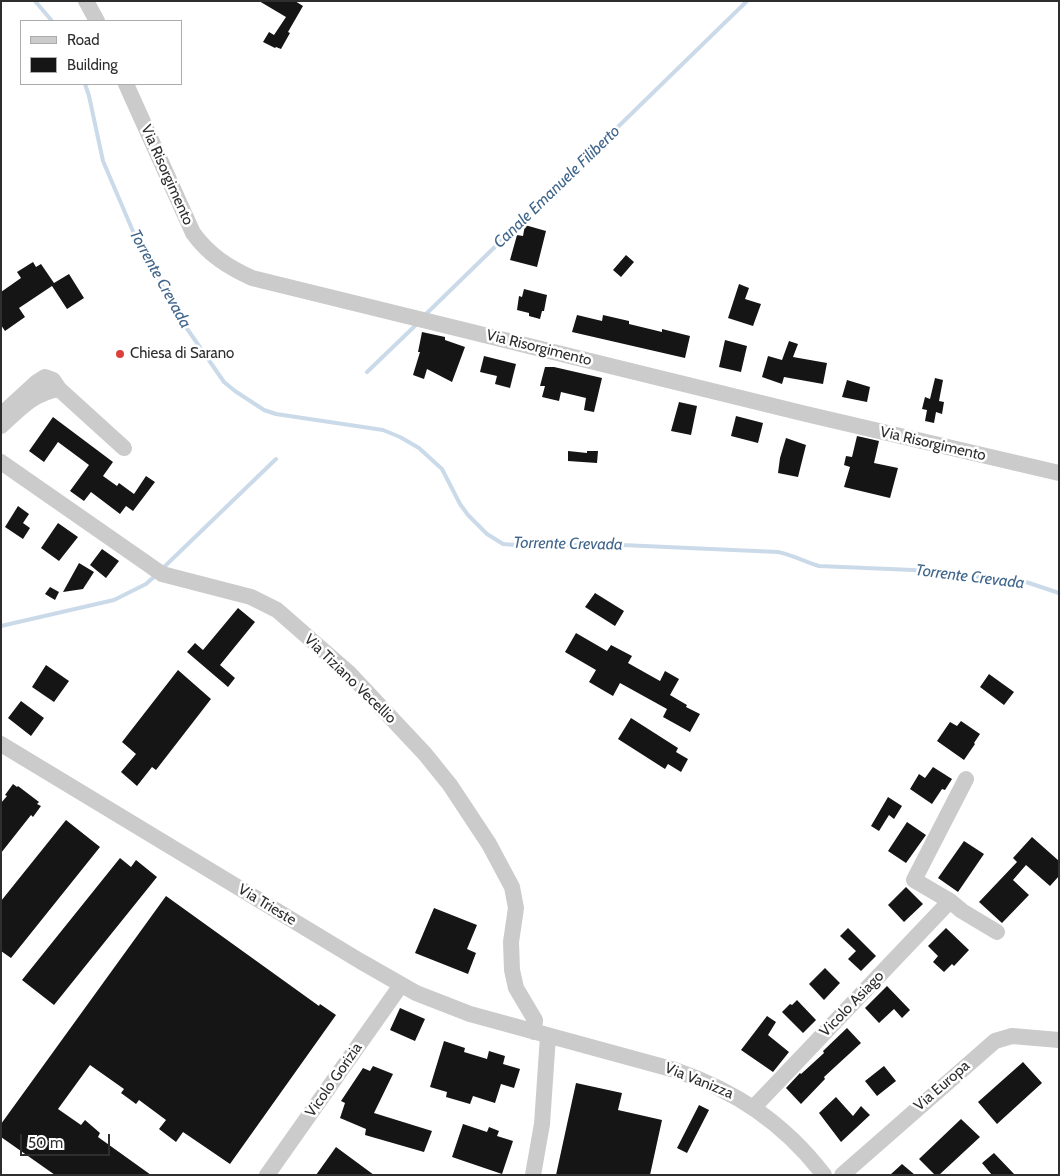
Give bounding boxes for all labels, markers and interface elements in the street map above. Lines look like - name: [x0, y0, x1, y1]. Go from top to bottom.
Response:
- legend: [20, 20, 182, 85]
- text: Road: [67, 31, 100, 49]
- text: Building: [67, 56, 118, 74]
- street label: Via Risorgimento: [137, 122, 197, 228]
- water label: Canale Emanuele Filiberto: [490, 122, 624, 252]
- water label: Torrente Crevada: [125, 226, 195, 332]
- street label: Via Risorgimento: [484, 326, 594, 370]
- place label: Chiesa di Sarano: [130, 345, 234, 363]
- marker: Chiesa di Sarano: [114, 348, 126, 360]
- street label: Via Risorgimento: [878, 423, 988, 465]
- water label: Torrente Crevada: [513, 533, 623, 555]
- water label: Torrente Crevada: [914, 561, 1026, 593]
- street label: Via Tiziano Vecellio: [300, 631, 400, 727]
- street label: Via Trieste: [235, 881, 299, 929]
- street label: Vicolo Asiago: [816, 967, 888, 1041]
- street label: Vicolo Gorizia: [302, 1039, 366, 1121]
- street label: Via Europa: [911, 1057, 973, 1115]
- street label: Via Vanizza: [662, 1059, 736, 1103]
- scale bar: [22, 1124, 112, 1156]
- text: 50 m: [28, 1134, 63, 1152]

